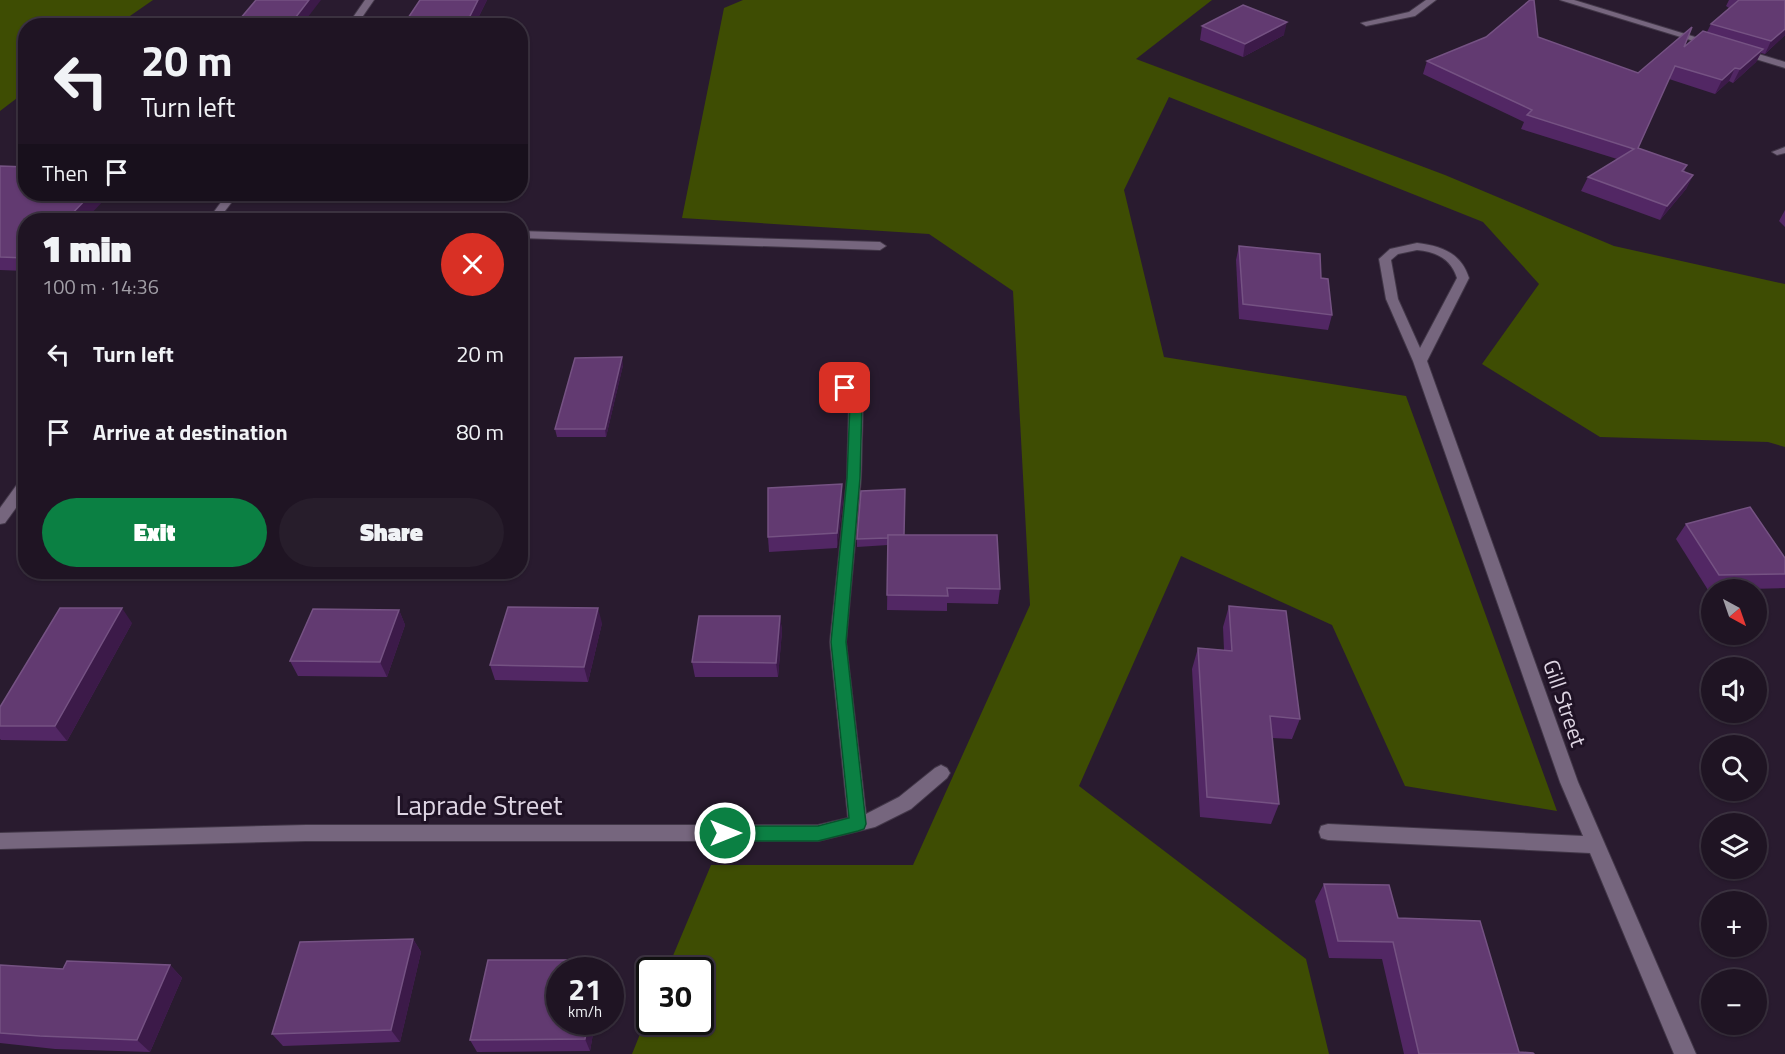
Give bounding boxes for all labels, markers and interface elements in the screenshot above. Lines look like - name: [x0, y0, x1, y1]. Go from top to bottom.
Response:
- text: 20 m: [141, 28, 233, 92]
- icon: left: [42, 42, 120, 120]
- text: Turn left: [141, 86, 235, 127]
- text: Then: [42, 156, 88, 190]
- icon: arrive: [100, 156, 133, 189]
- text: 1 min: [42, 221, 131, 276]
- button: close: [441, 233, 504, 296]
- text: 100 m · 14:36: [42, 271, 159, 302]
- text: Turn left: [93, 337, 174, 371]
- text: 20 m: [456, 337, 504, 371]
- icon: left: [42, 338, 75, 371]
- pin: [819, 362, 870, 413]
- icon: arrive: [828, 371, 861, 404]
- text: Arrive at destination: [93, 415, 288, 449]
- text: 80 m: [456, 415, 504, 449]
- icon: arrive: [42, 416, 75, 449]
- button: Exit: [42, 498, 267, 567]
- button: Share: [279, 498, 504, 567]
- north arrow: [1701, 579, 1767, 645]
- map controls: [1701, 579, 1767, 1035]
- street label: Gill Street: [1534, 655, 1596, 751]
- button: sound: [1701, 657, 1767, 723]
- button: search: [1701, 735, 1767, 801]
- street label: Laprade Street: [395, 784, 563, 825]
- position arrow: [693, 801, 757, 865]
- button: layers: [1701, 813, 1767, 879]
- button: +: [1701, 891, 1767, 957]
- speed limit sign: 30: [636, 957, 714, 1035]
- text: 21: [568, 966, 602, 1012]
- button: −: [1701, 969, 1767, 1035]
- text: km/h: [568, 1000, 602, 1023]

